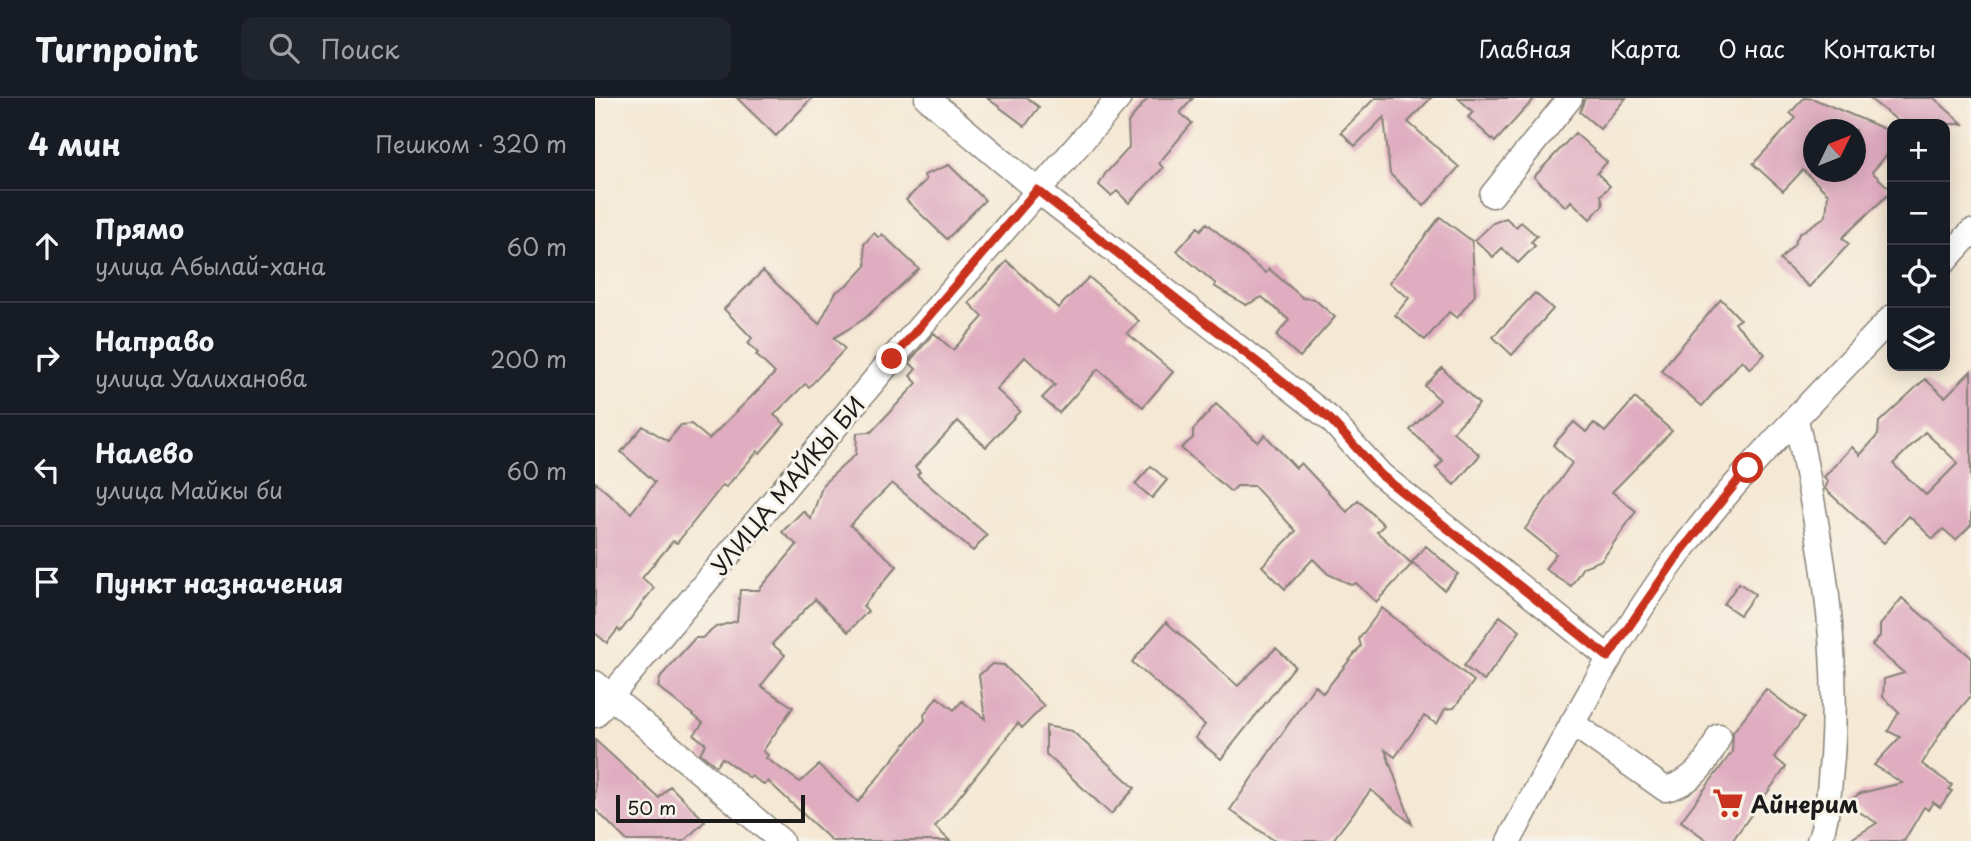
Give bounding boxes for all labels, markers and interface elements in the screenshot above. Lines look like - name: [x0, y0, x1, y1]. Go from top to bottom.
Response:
- search box: [241, 17, 731, 80]
- text: Turnpoint: [35, 23, 199, 73]
- icon: search: [265, 29, 303, 67]
- text: Поиск: [321, 29, 399, 68]
- text: Главная: [1479, 30, 1572, 66]
- text: Карта: [1610, 30, 1680, 66]
- text: О нас: [1718, 30, 1785, 66]
- text: Контакты: [1823, 30, 1936, 66]
- north arrow: [1803, 119, 1866, 182]
- map controls: [1887, 119, 1950, 371]
- button: +: [1887, 119, 1950, 182]
- text: 4 мин: [28, 121, 121, 166]
- text: Пешком · 320 m: [375, 126, 567, 161]
- button: −: [1887, 182, 1950, 245]
- text: Прямо: [95, 209, 184, 248]
- icon: ahead: [28, 227, 66, 265]
- text: 60 m: [507, 229, 567, 264]
- button: locate: [1887, 245, 1950, 308]
- text: улица Абылай-хана: [95, 248, 325, 283]
- button: layers: [1887, 308, 1950, 371]
- text: Направо: [95, 321, 214, 360]
- icon: right: [28, 339, 66, 377]
- text: 200 m: [490, 341, 567, 376]
- route end: [876, 343, 907, 374]
- text: улица Уалиханова: [95, 360, 307, 395]
- street label: УЛИЦА МАЙКЫ БИ: [702, 388, 872, 582]
- text: Налево: [95, 433, 193, 472]
- icon: left: [28, 451, 66, 489]
- route start: [1732, 452, 1763, 483]
- text: 60 m: [507, 453, 567, 488]
- text: улица Майкы би: [95, 472, 283, 507]
- icon: arrive: [28, 563, 66, 601]
- text: Пункт назначения: [95, 563, 343, 602]
- supermarket icon: Айнерим: [1711, 786, 1745, 820]
- place label: Айнерим: [1751, 786, 1859, 821]
- scale bar: [616, 792, 805, 824]
- text: 50 m: [627, 793, 676, 821]

